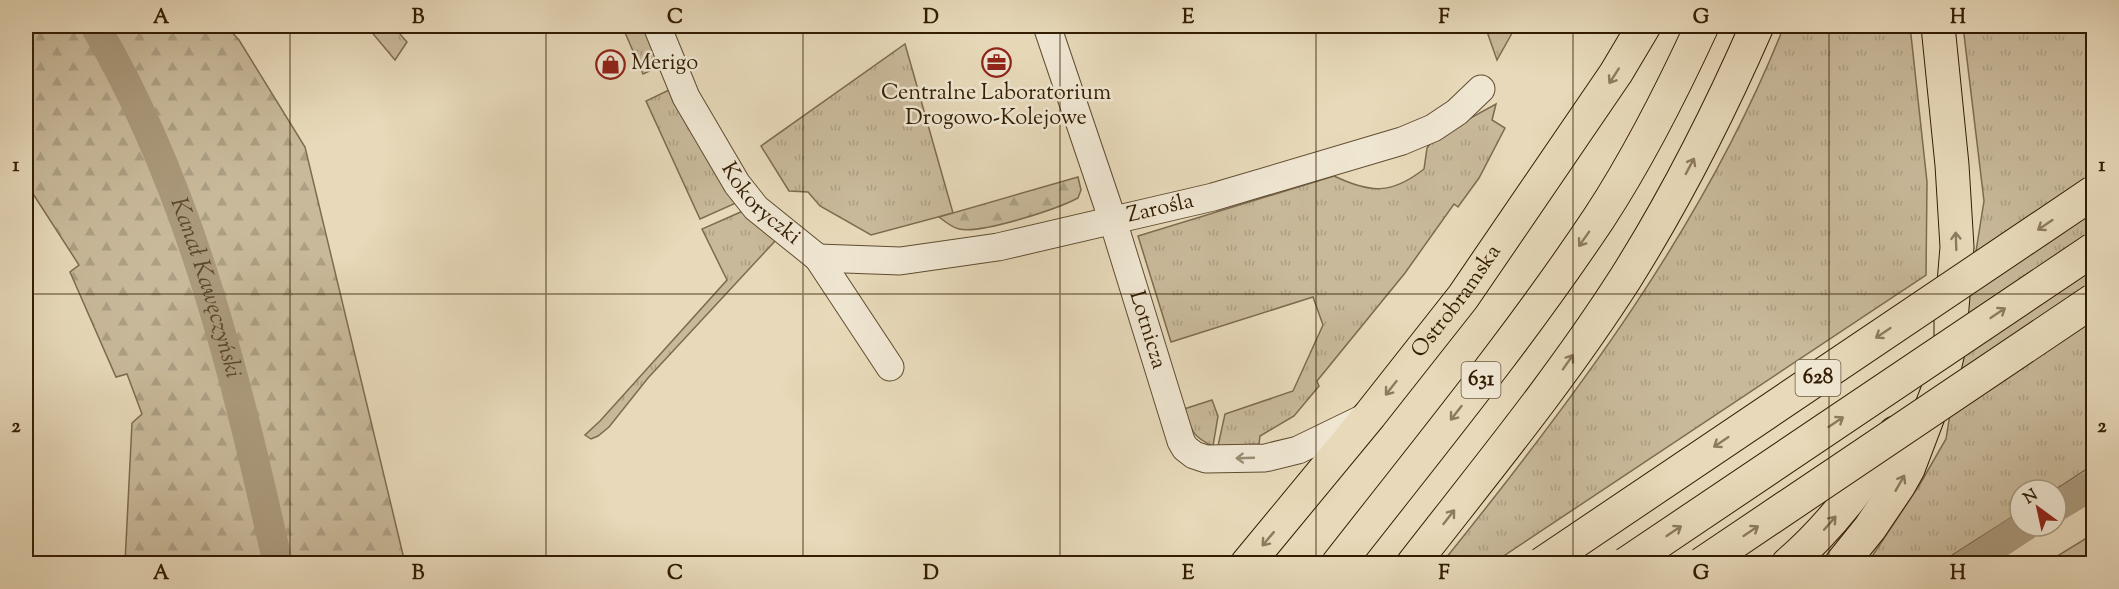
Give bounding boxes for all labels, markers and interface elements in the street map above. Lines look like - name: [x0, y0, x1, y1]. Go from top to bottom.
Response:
- text: A: [153, 4, 170, 33]
- text: B: [412, 4, 425, 33]
- text: C: [667, 4, 683, 33]
- text: D: [923, 4, 939, 33]
- text: E: [1182, 4, 1195, 33]
- text: F: [1438, 4, 1450, 33]
- text: G: [1693, 4, 1710, 33]
- text: H: [1950, 4, 1966, 33]
- office icon: Centralne Laboratorium Drogowo-Kolejowe: [980, 46, 1012, 78]
- shop icon: Merigo: [594, 48, 626, 80]
- place label: Merigo: [631, 48, 698, 80]
- one-way arrow: [1608, 67, 1620, 83]
- place label: Centralne Laboratorium Drogowo-Kolejowe: [881, 78, 1111, 135]
- text: 1: [13, 152, 20, 181]
- text: 1: [2099, 152, 2106, 181]
- street label: Kokoryczki: [712, 157, 807, 254]
- one-way arrow: [1685, 158, 1696, 176]
- street label: Zarośla: [1124, 186, 1197, 232]
- water label: Kanał Kawęczyński: [161, 193, 250, 382]
- one-way arrow: [2037, 219, 2054, 231]
- one-way arrow: [1578, 231, 1590, 247]
- one-way arrow: [1950, 231, 1962, 251]
- street label: Ostrobramska: [1404, 239, 1510, 366]
- street label: Lotnicza: [1120, 287, 1174, 373]
- one-way arrow: [1989, 307, 2006, 319]
- one-way arrow: [1875, 327, 1892, 340]
- one-way arrow: [1562, 355, 1574, 371]
- road number: 628: [1796, 360, 1840, 396]
- road number: 631: [1462, 362, 1500, 398]
- one-way arrow: [1385, 380, 1398, 396]
- one-way arrow: [1449, 405, 1462, 421]
- text: 2: [11, 413, 21, 442]
- text: 2: [2097, 413, 2107, 442]
- one-way arrow: [1827, 416, 1844, 428]
- one-way arrow: [1713, 436, 1730, 449]
- one-way arrow: [1235, 453, 1255, 464]
- one-way arrow: [1895, 474, 1906, 492]
- north arrow: [2008, 478, 2068, 538]
- text: N: [2020, 484, 2043, 511]
- one-way arrow: [1443, 510, 1456, 526]
- one-way arrow: [1823, 515, 1837, 530]
- one-way arrow: [1666, 525, 1682, 537]
- one-way arrow: [1742, 525, 1759, 537]
- one-way arrow: [1261, 531, 1274, 547]
- text: A: [153, 560, 170, 589]
- text: B: [412, 560, 425, 589]
- text: C: [667, 560, 683, 589]
- text: D: [923, 560, 939, 589]
- text: E: [1182, 560, 1195, 589]
- text: F: [1438, 560, 1450, 589]
- text: G: [1693, 560, 1710, 589]
- text: H: [1950, 560, 1966, 589]

